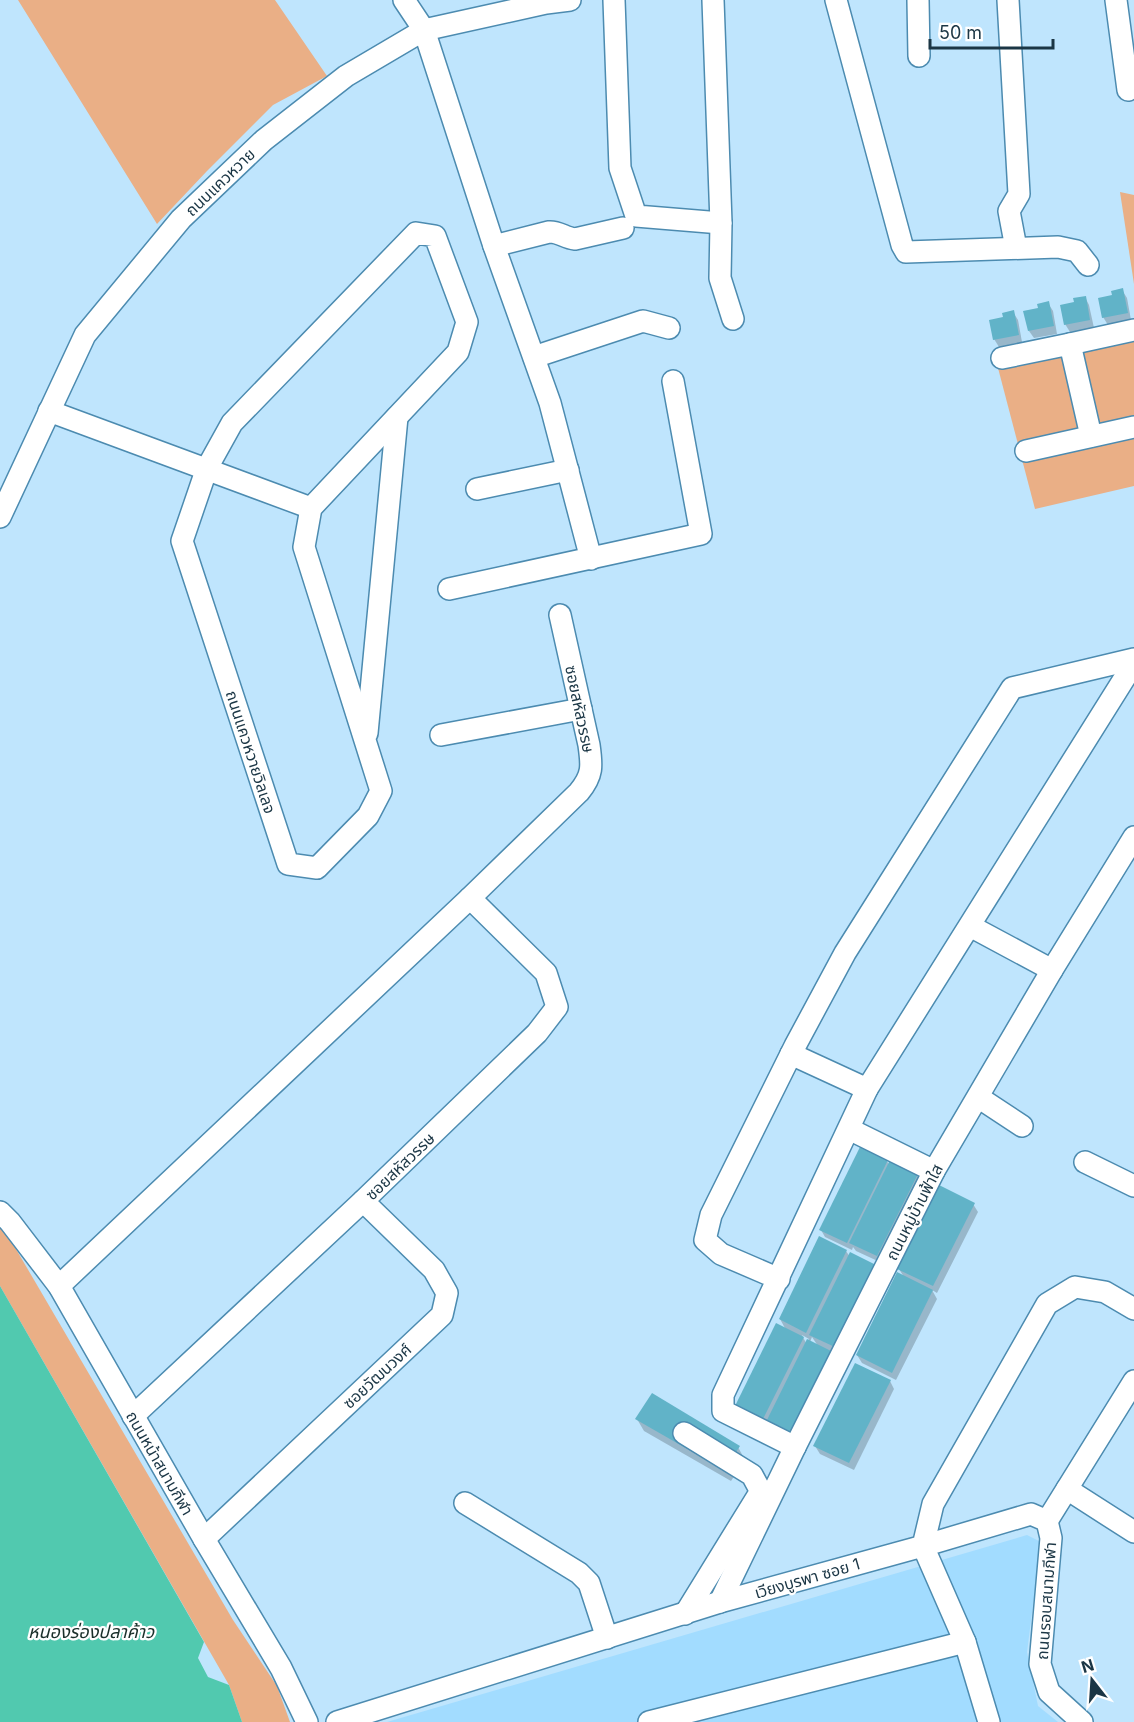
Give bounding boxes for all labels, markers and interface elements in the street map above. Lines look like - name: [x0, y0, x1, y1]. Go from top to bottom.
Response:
- scale bar: [930, 12, 1053, 50]
- text: 50 m: [939, 22, 982, 43]
- street label: ถนนแควหวาย: [181, 144, 259, 220]
- street label: ซอยสหัสวรรษ: [561, 663, 599, 755]
- street label: ถนนแควหวายวิลเลจ: [222, 688, 280, 816]
- street label: ซอยสหัสวรรษ: [361, 1128, 439, 1204]
- street label: ถนนหมู่บ้านฟ้าใส: [881, 1160, 947, 1264]
- street label: ซอยวัฒนวงศ์: [339, 1339, 415, 1413]
- street label: ถนนหน้าสนามกีฬา: [122, 1407, 198, 1519]
- street label: ถนนรอบสนามกีฬา: [1032, 1541, 1060, 1661]
- street label: เวียงบูรพา ซอย 1: [752, 1553, 862, 1603]
- water label: หนองร่องปลาค้าว: [28, 1621, 155, 1642]
- north arrow: [1062, 1650, 1122, 1710]
- text: N: [1079, 1654, 1096, 1677]

